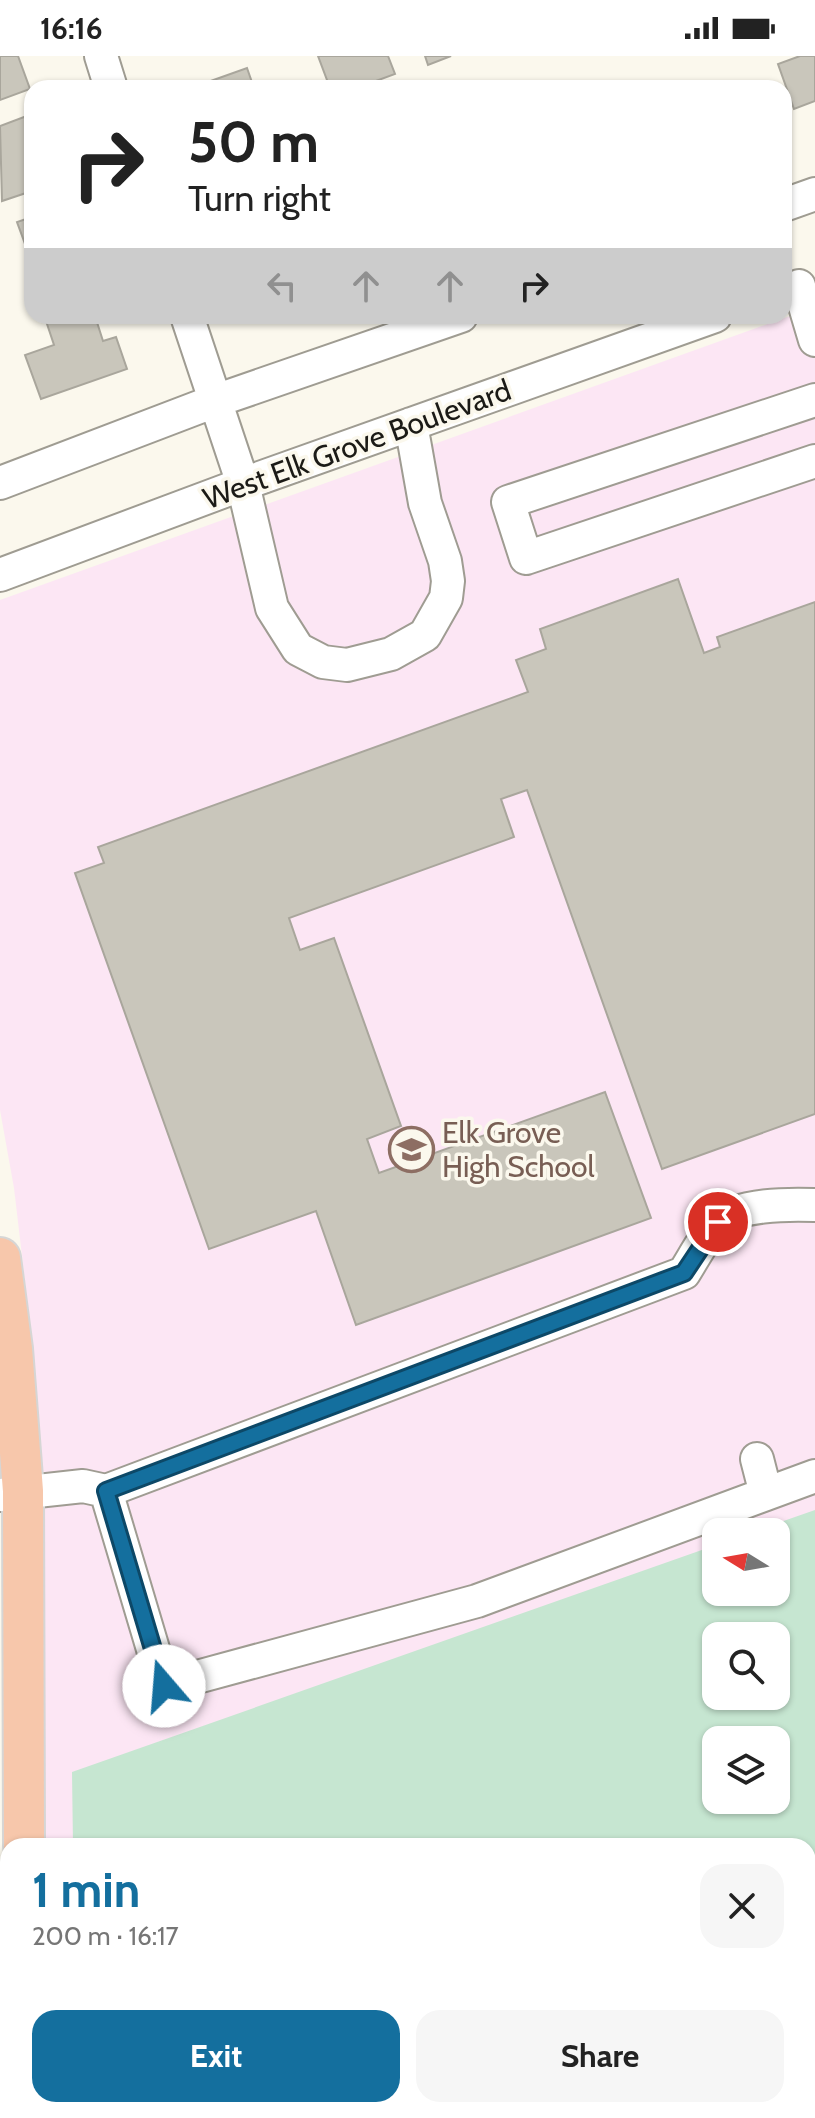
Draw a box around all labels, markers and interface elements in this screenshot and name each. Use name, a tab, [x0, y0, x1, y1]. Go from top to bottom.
text: 16:16	[40, 10, 103, 47]
text: 50 m	[188, 108, 319, 176]
icon: right	[56, 112, 160, 216]
text: Turn right	[188, 176, 331, 220]
icon: left	[260, 264, 304, 308]
icon: ahead	[344, 264, 388, 308]
icon: ahead	[428, 264, 472, 308]
icon: right	[512, 264, 556, 308]
street label: West Elk Grove Boulevard	[198, 371, 516, 517]
place label: Elk Grove High School	[442, 1114, 595, 1185]
school or university icon: Elk Grove High School	[387, 1125, 435, 1173]
pin	[684, 1188, 752, 1256]
icon: arrive	[696, 1200, 740, 1244]
north arrow	[702, 1518, 790, 1606]
map controls	[702, 1518, 790, 1814]
button: search	[702, 1622, 790, 1710]
position arrow	[122, 1644, 206, 1728]
button: layers	[702, 1726, 790, 1814]
text: 1 min	[32, 1861, 140, 1919]
button: close	[700, 1864, 784, 1948]
text: 200 m · 16:17	[32, 1920, 179, 1952]
button: Exit	[32, 2010, 400, 2102]
button: Share	[416, 2010, 784, 2102]

